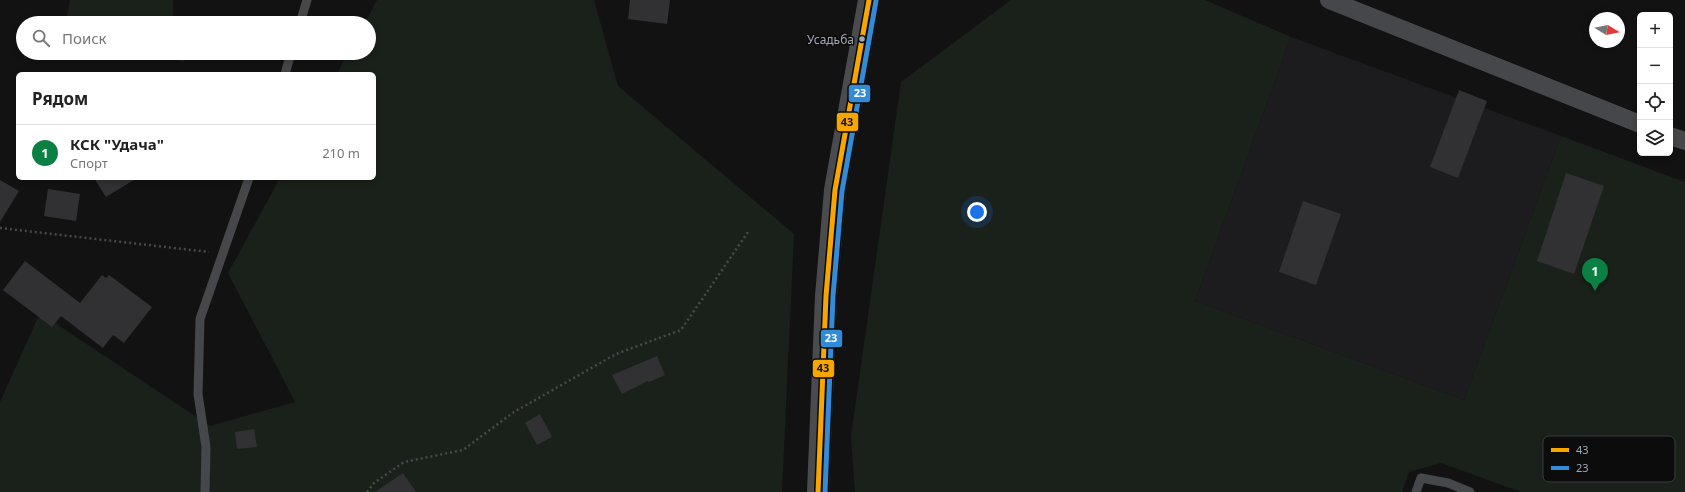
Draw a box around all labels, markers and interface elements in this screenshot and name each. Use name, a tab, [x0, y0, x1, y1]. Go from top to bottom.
north arrow	[1589, 12, 1625, 48]
map controls	[1637, 12, 1673, 156]
button: +	[1637, 12, 1673, 48]
search box	[16, 16, 376, 60]
icon: search	[30, 27, 52, 49]
text: Поиск	[62, 28, 107, 48]
place label: Усадьба	[807, 31, 854, 48]
marker: Усадьба	[857, 34, 867, 44]
button: −	[1637, 48, 1673, 84]
line badge: 23	[848, 84, 871, 103]
button: locate	[1637, 84, 1673, 120]
text: 23	[854, 85, 866, 100]
text: Рядом	[32, 87, 88, 110]
line badge: 43	[836, 112, 859, 132]
text: 43	[841, 114, 853, 129]
button: layers	[1637, 120, 1673, 156]
text: КСК "Удача"	[70, 134, 164, 154]
text: 1	[41, 144, 49, 162]
text: 210 m	[322, 144, 360, 162]
text: Спорт	[70, 154, 108, 172]
your location	[967, 202, 987, 222]
pin: 1	[1582, 258, 1608, 291]
line badge: 23	[820, 329, 843, 348]
text: 23	[825, 330, 837, 345]
line badge: 43	[812, 359, 835, 378]
text: 43	[817, 360, 829, 375]
legend	[1543, 436, 1675, 482]
text: 43	[1576, 442, 1589, 457]
text: 23	[1576, 460, 1589, 475]

